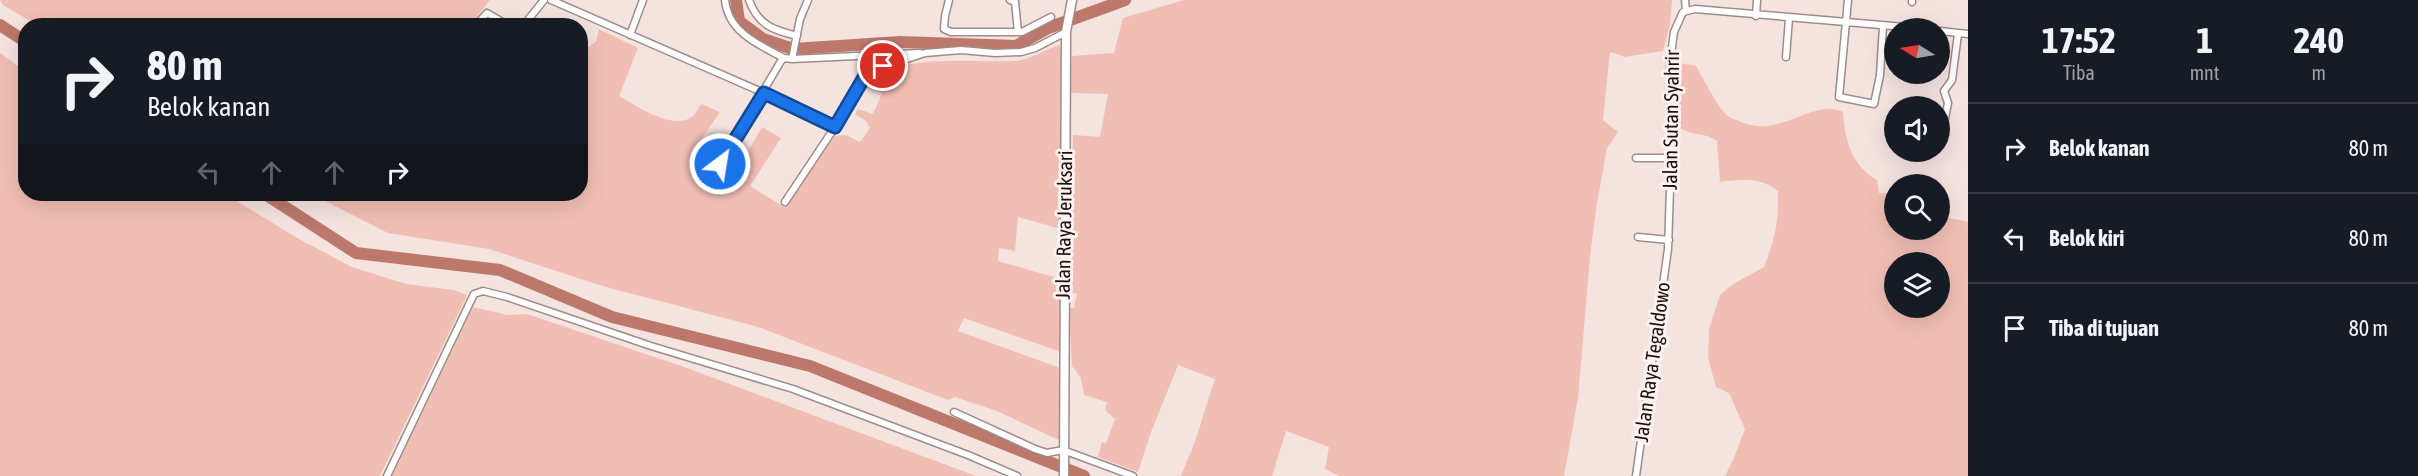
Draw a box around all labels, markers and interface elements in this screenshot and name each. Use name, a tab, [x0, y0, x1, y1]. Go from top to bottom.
north arrow	[1884, 18, 1950, 84]
map controls	[1884, 18, 1950, 318]
text: 17:52	[2042, 19, 2116, 61]
text: 1	[2196, 19, 2213, 61]
text: 240	[2293, 19, 2344, 61]
pin	[857, 40, 908, 91]
text: 80 m	[147, 41, 222, 89]
icon: right	[48, 42, 126, 120]
icon: arrive	[866, 49, 899, 82]
street label: Jalan Sutan Syahrir	[1658, 49, 1683, 190]
text: Tiba	[2063, 61, 2095, 84]
text: mnt	[2190, 61, 2220, 84]
text: m	[2312, 61, 2326, 84]
text: Belok kanan	[147, 91, 270, 122]
button: sound	[1884, 96, 1950, 162]
position arrow	[688, 132, 752, 196]
icon: right	[1998, 132, 2031, 165]
text: Belok kanan	[2049, 135, 2150, 161]
text: 80 m	[2348, 135, 2388, 161]
street label: Jalan Raya Jeruksari	[1051, 150, 1076, 300]
icon: left	[192, 156, 225, 189]
icon: ahead	[255, 156, 288, 189]
icon: ahead	[318, 156, 351, 189]
icon: right	[381, 156, 414, 189]
button: search	[1884, 174, 1950, 240]
icon: left	[1998, 222, 2031, 255]
text: Belok kiri	[2049, 225, 2124, 251]
text: 80 m	[2348, 225, 2388, 251]
button: layers	[1884, 252, 1950, 318]
street label: Jalan Raya Tegaldowo	[1629, 281, 1674, 443]
icon: arrive	[1998, 312, 2031, 345]
text: Tiba di tujuan	[2049, 315, 2159, 341]
text: 80 m	[2348, 315, 2388, 341]

